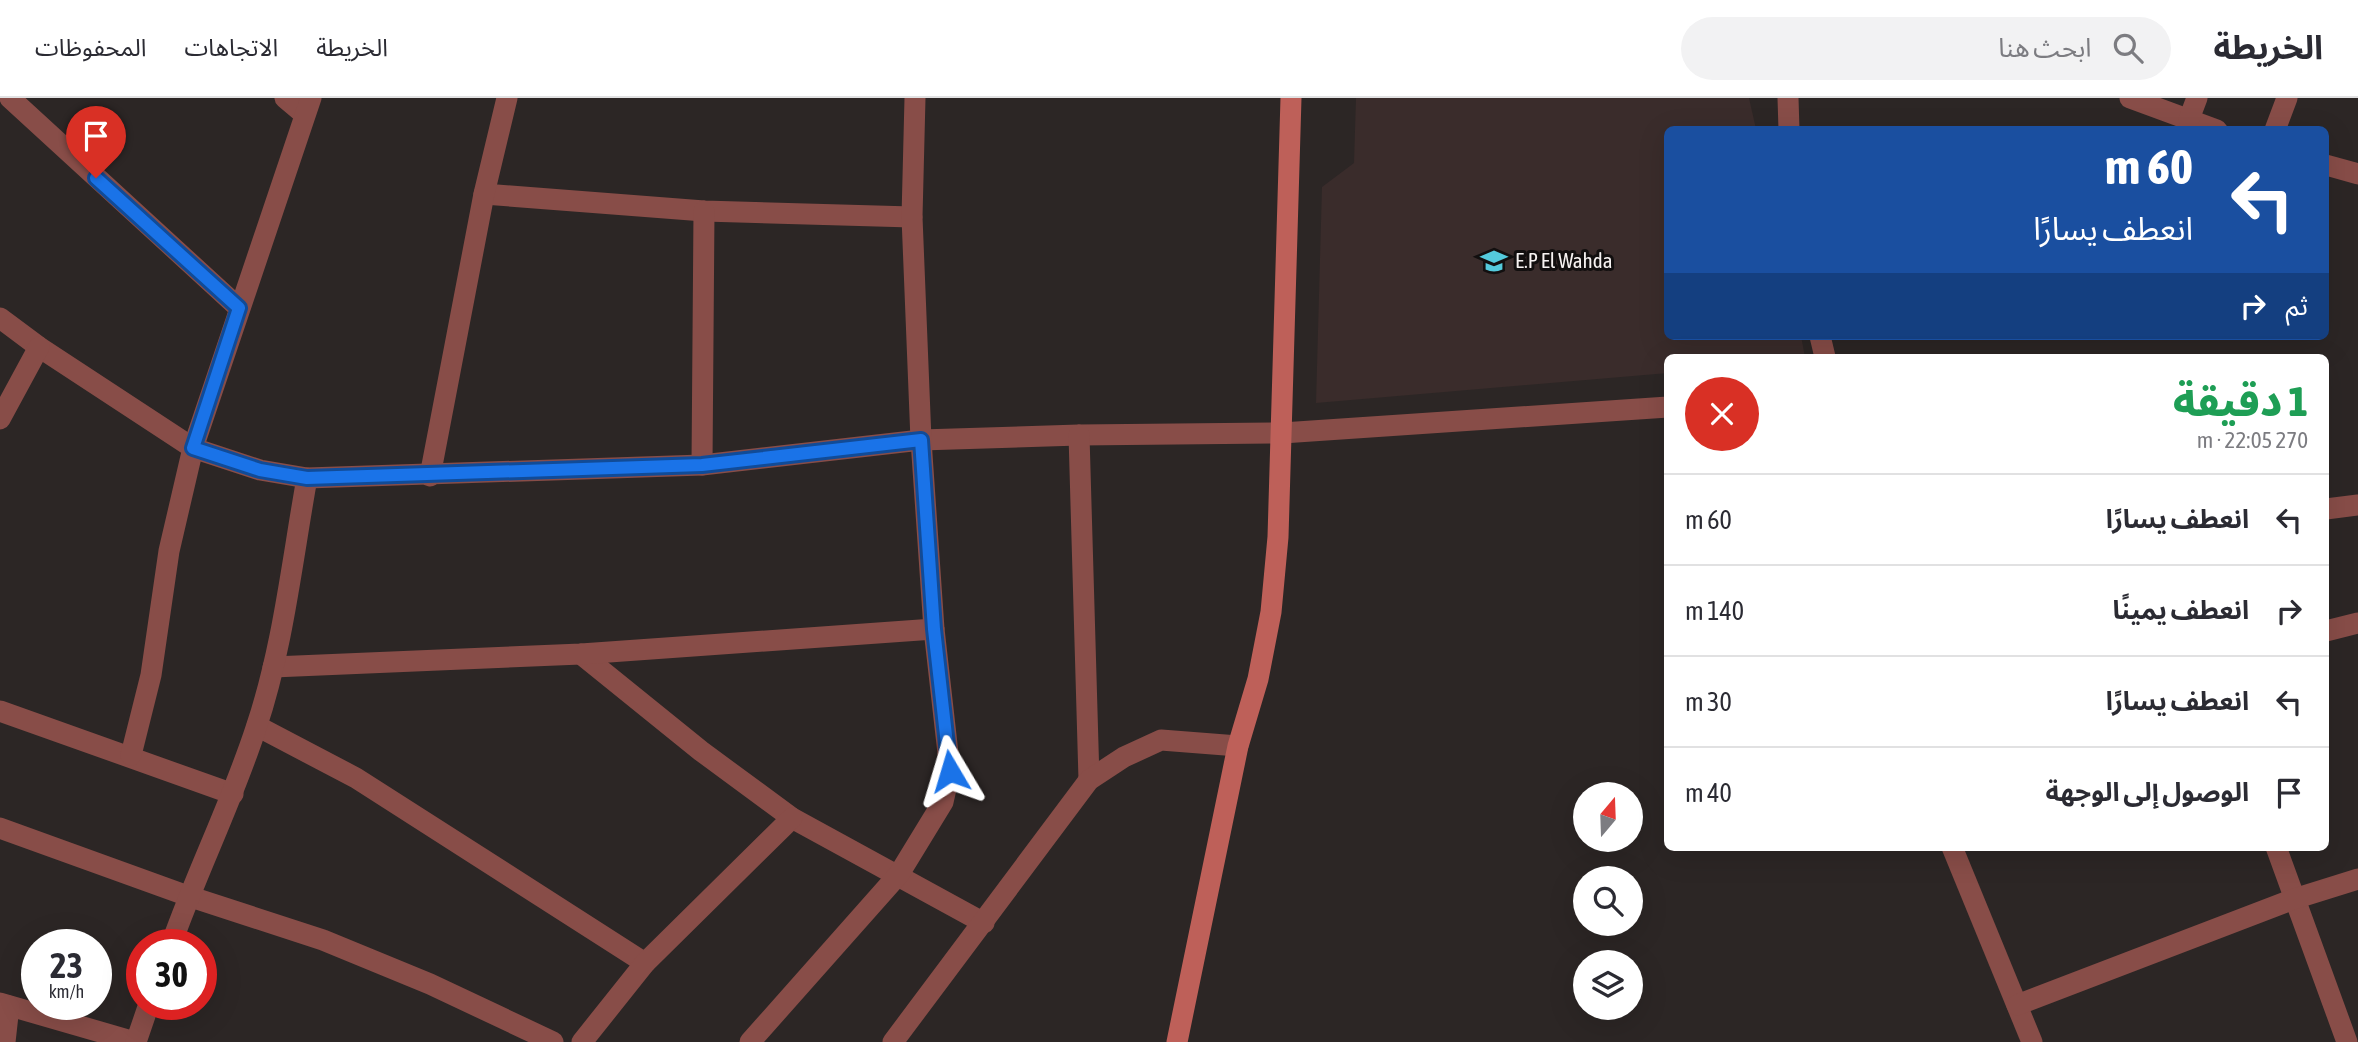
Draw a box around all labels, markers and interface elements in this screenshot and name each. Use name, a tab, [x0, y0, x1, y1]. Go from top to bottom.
search box	[1681, 17, 2171, 80]
text: الخريطة	[2213, 28, 2323, 66]
icon: search	[2109, 29, 2147, 67]
text: ابحث هنا	[1998, 33, 2091, 63]
text: المحفوظات	[35, 34, 146, 61]
text: الاتجاهات	[184, 34, 278, 61]
text: الخريطة	[316, 34, 388, 61]
pin	[66, 106, 126, 178]
icon: arrive	[77, 117, 115, 155]
text: 60 m	[2105, 138, 2193, 194]
icon: left	[2217, 154, 2308, 245]
text: انعطف يسارًا	[2033, 210, 2193, 247]
school or university icon: E.P El Wahda	[1479, 246, 1509, 276]
place label: E.P El Wahda	[1515, 248, 1613, 272]
icon: right	[2234, 287, 2272, 325]
text: ثم	[2286, 291, 2308, 321]
button: close	[1685, 377, 1759, 451]
text: 1 دقيقة	[2173, 377, 2308, 425]
text: 270 m · 22:05	[2197, 427, 2308, 453]
icon: left	[2270, 501, 2308, 539]
text: انعطف يسارًا	[2106, 504, 2249, 534]
text: 60 m	[1685, 505, 1732, 535]
icon: right	[2270, 592, 2308, 630]
text: انعطف يمينًا	[2112, 595, 2249, 625]
text: 140 m	[1685, 596, 1744, 626]
icon: left	[2270, 683, 2308, 721]
text: انعطف يسارًا	[2106, 686, 2249, 716]
text: 30 m	[1685, 687, 1732, 717]
position arrow	[913, 734, 987, 808]
icon: arrive	[2270, 774, 2308, 812]
text: الوصول إلى الوجهة	[2046, 777, 2249, 807]
text: 40 m	[1685, 778, 1732, 808]
north arrow	[1573, 782, 1643, 852]
map controls	[1573, 782, 1643, 1020]
button: search	[1573, 866, 1643, 936]
speed limit sign: 30	[126, 929, 217, 1020]
text: 23	[50, 945, 83, 985]
button: layers	[1573, 950, 1643, 1020]
text: km/h	[49, 981, 84, 1002]

